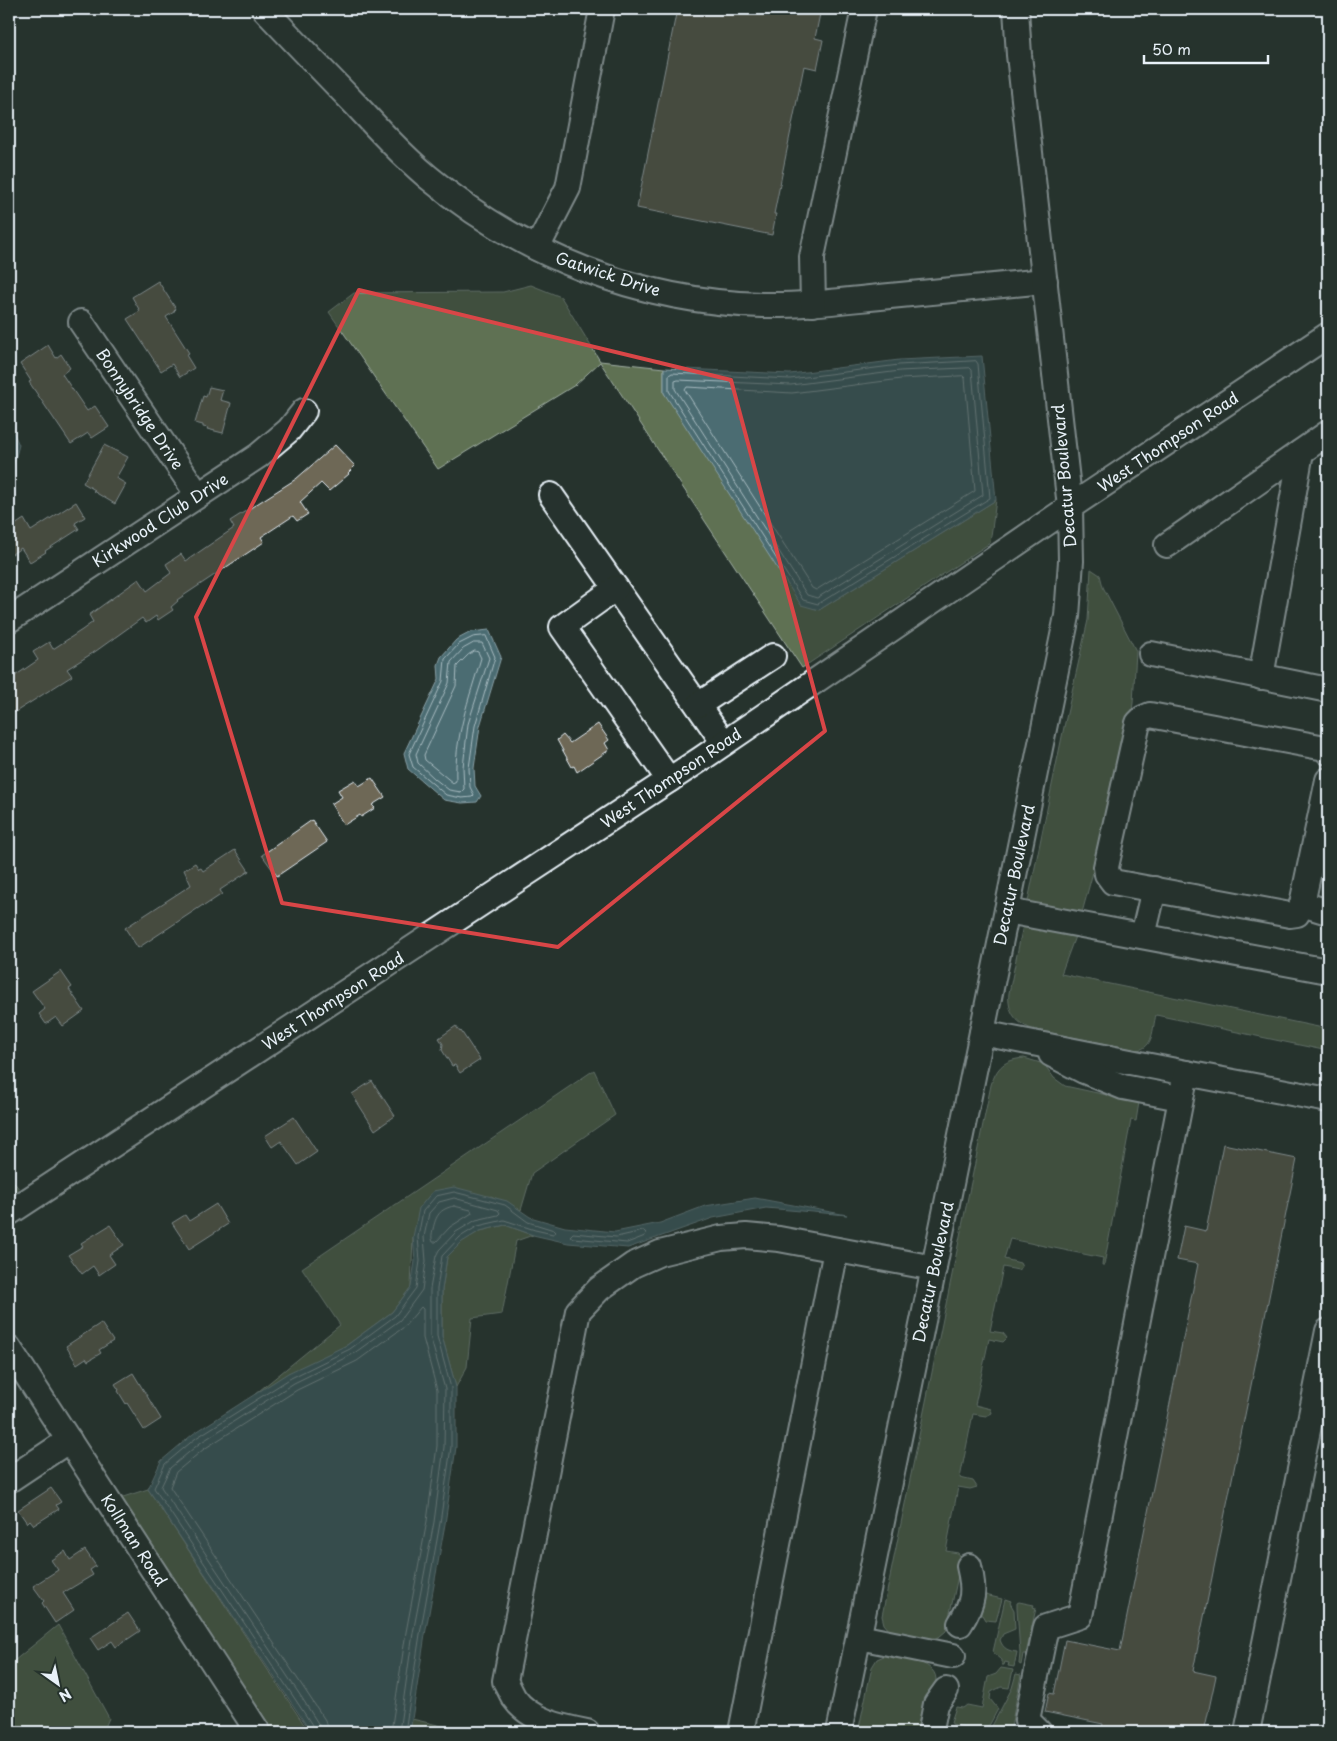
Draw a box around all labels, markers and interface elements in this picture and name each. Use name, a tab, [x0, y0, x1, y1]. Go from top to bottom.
scale bar	[1144, 32, 1268, 64]
text: 50 m	[1152, 37, 1191, 60]
street label: Gatwick Drive	[553, 245, 664, 301]
street label: Bonnybridge Drive	[91, 343, 190, 474]
street label: West Thompson Road	[1092, 385, 1243, 497]
street label: Decatur Boulevard	[1045, 403, 1081, 549]
street label: Kirkwood Club Drive	[87, 466, 232, 572]
street label: West Thompson Road	[595, 721, 746, 833]
street label: Decatur Boulevard	[986, 802, 1040, 948]
street label: West Thompson Road	[257, 945, 408, 1055]
street label: Decatur Boulevard	[905, 1199, 959, 1345]
street label: Kollman Road	[96, 1489, 174, 1590]
north arrow	[32, 1658, 82, 1708]
text: N	[55, 1683, 76, 1707]

